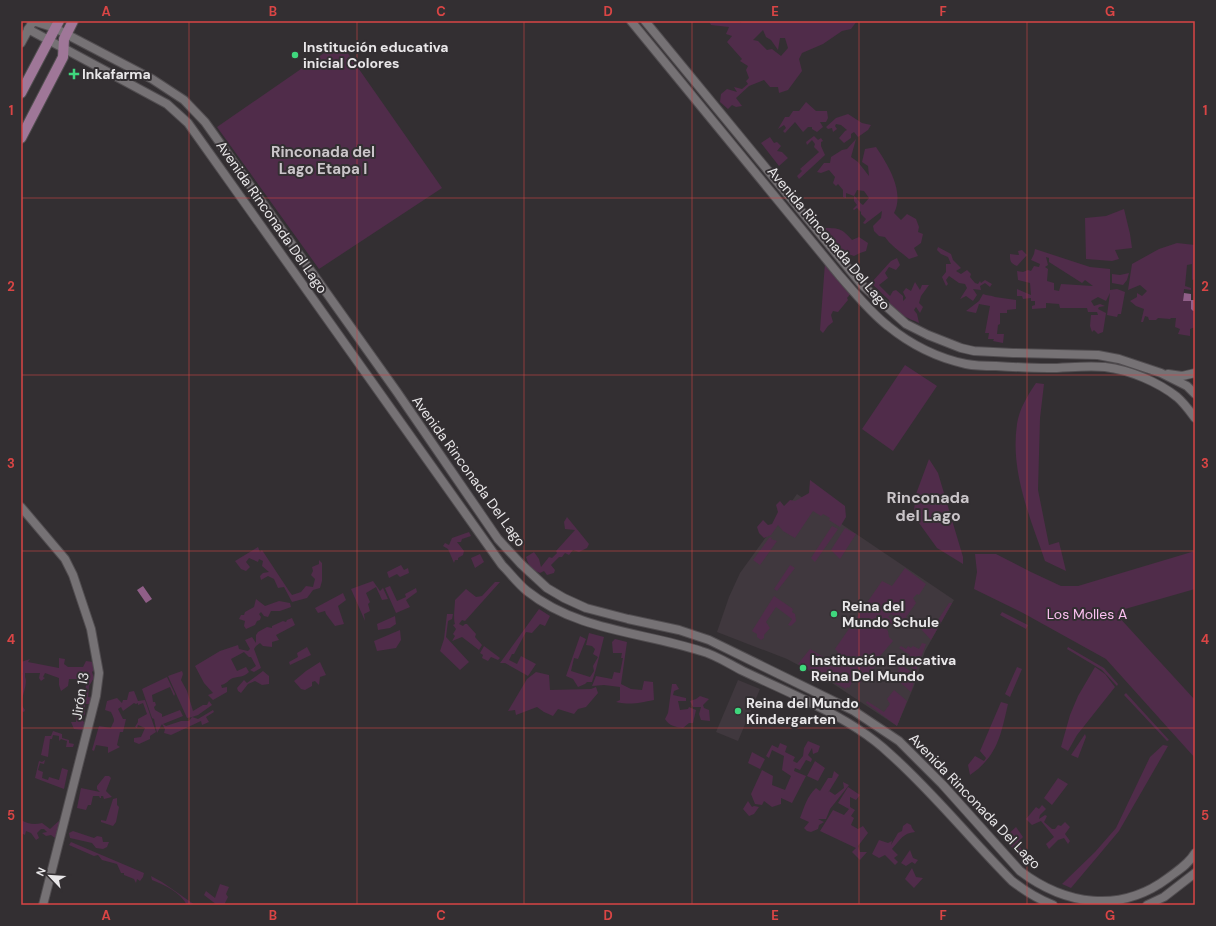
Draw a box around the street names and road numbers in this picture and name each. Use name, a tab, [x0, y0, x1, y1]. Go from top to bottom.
street label: Avenida Rinconada Del Lago	[212, 137, 332, 297]
street label: Avenida Rinconada Del Lago	[764, 162, 894, 314]
street label: Avenida Rinconada Del Lago	[408, 392, 530, 550]
street label: Jirón 13	[67, 671, 93, 721]
street label: Avenida Rinconada Del Lago	[905, 729, 1045, 873]

